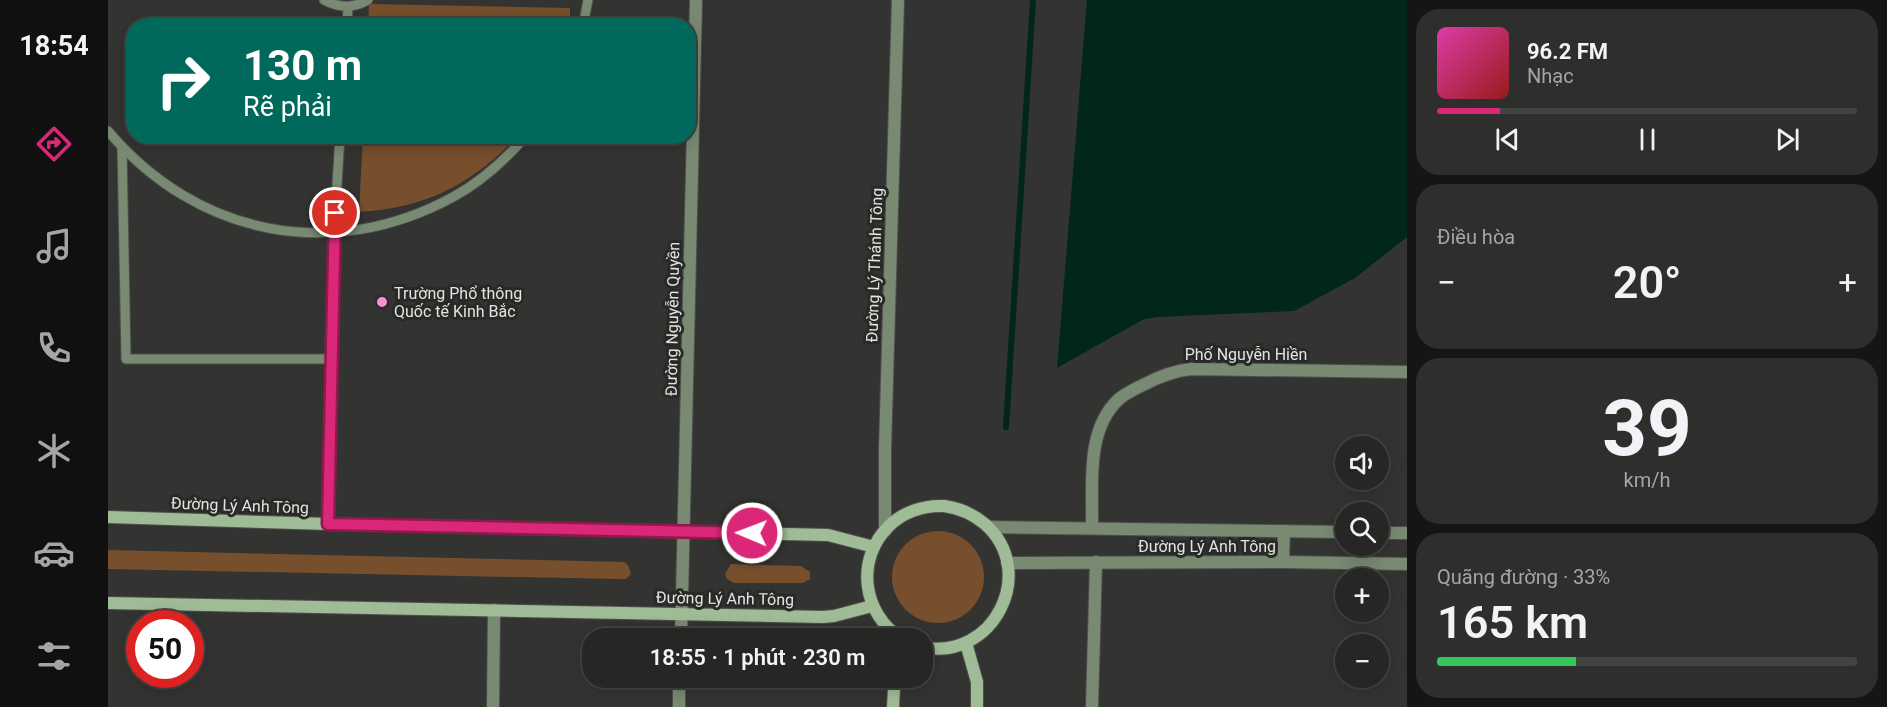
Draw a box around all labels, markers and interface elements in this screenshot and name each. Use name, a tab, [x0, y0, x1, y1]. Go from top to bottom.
text: 18:54	[19, 30, 89, 62]
text: 96.2 FM	[1527, 39, 1608, 64]
text: 130 m	[243, 41, 362, 90]
icon: right	[144, 42, 222, 120]
text: Nhạc	[1527, 64, 1574, 88]
text: Rẽ phải	[243, 91, 332, 123]
icon: directions	[33, 123, 75, 165]
icon: previous	[1491, 123, 1524, 156]
icon: pause	[1631, 123, 1664, 156]
icon: next	[1771, 123, 1804, 156]
pin	[309, 187, 360, 238]
street label: Đường Lý Thánh Tông	[862, 187, 887, 343]
icon: arrive	[318, 196, 351, 229]
icon: music	[33, 225, 75, 267]
text: Điều hòa	[1437, 225, 1515, 249]
street label: Đường Nguyễn Quyền	[662, 242, 683, 396]
text: 20°	[1613, 256, 1681, 309]
text: −	[1437, 263, 1456, 302]
text: +	[1838, 263, 1857, 302]
place label: Trường Phổ thông Quốc tế Kinh Bắc	[394, 284, 522, 321]
marker: Trường Phổ thông Quốc tế Kinh Bắc	[375, 295, 389, 309]
icon: phone	[33, 327, 75, 369]
street label: Phố Nguyễn Hiền	[1185, 345, 1307, 364]
text: 39	[1602, 383, 1692, 474]
icon: climate	[33, 430, 75, 472]
map controls	[1335, 436, 1389, 688]
button: sound	[1335, 436, 1389, 490]
text: km/h	[1624, 468, 1670, 492]
street label: Đường Lý Anh Tông	[171, 494, 309, 517]
position arrow	[720, 501, 784, 565]
button: search	[1335, 502, 1389, 556]
icon: car	[33, 532, 75, 574]
street label: Đường Lý Anh Tông	[1138, 537, 1276, 556]
text: Quãng đường · 33%	[1437, 565, 1610, 589]
button: +	[1335, 568, 1389, 622]
street label: Đường Lý Anh Tông	[656, 588, 794, 609]
text: 165 km	[1437, 596, 1588, 649]
speed limit sign: 50	[126, 610, 204, 688]
button: −	[1335, 634, 1389, 688]
icon: filters	[33, 635, 75, 677]
text: 18:55 · 1 phút · 230 m	[650, 645, 865, 670]

